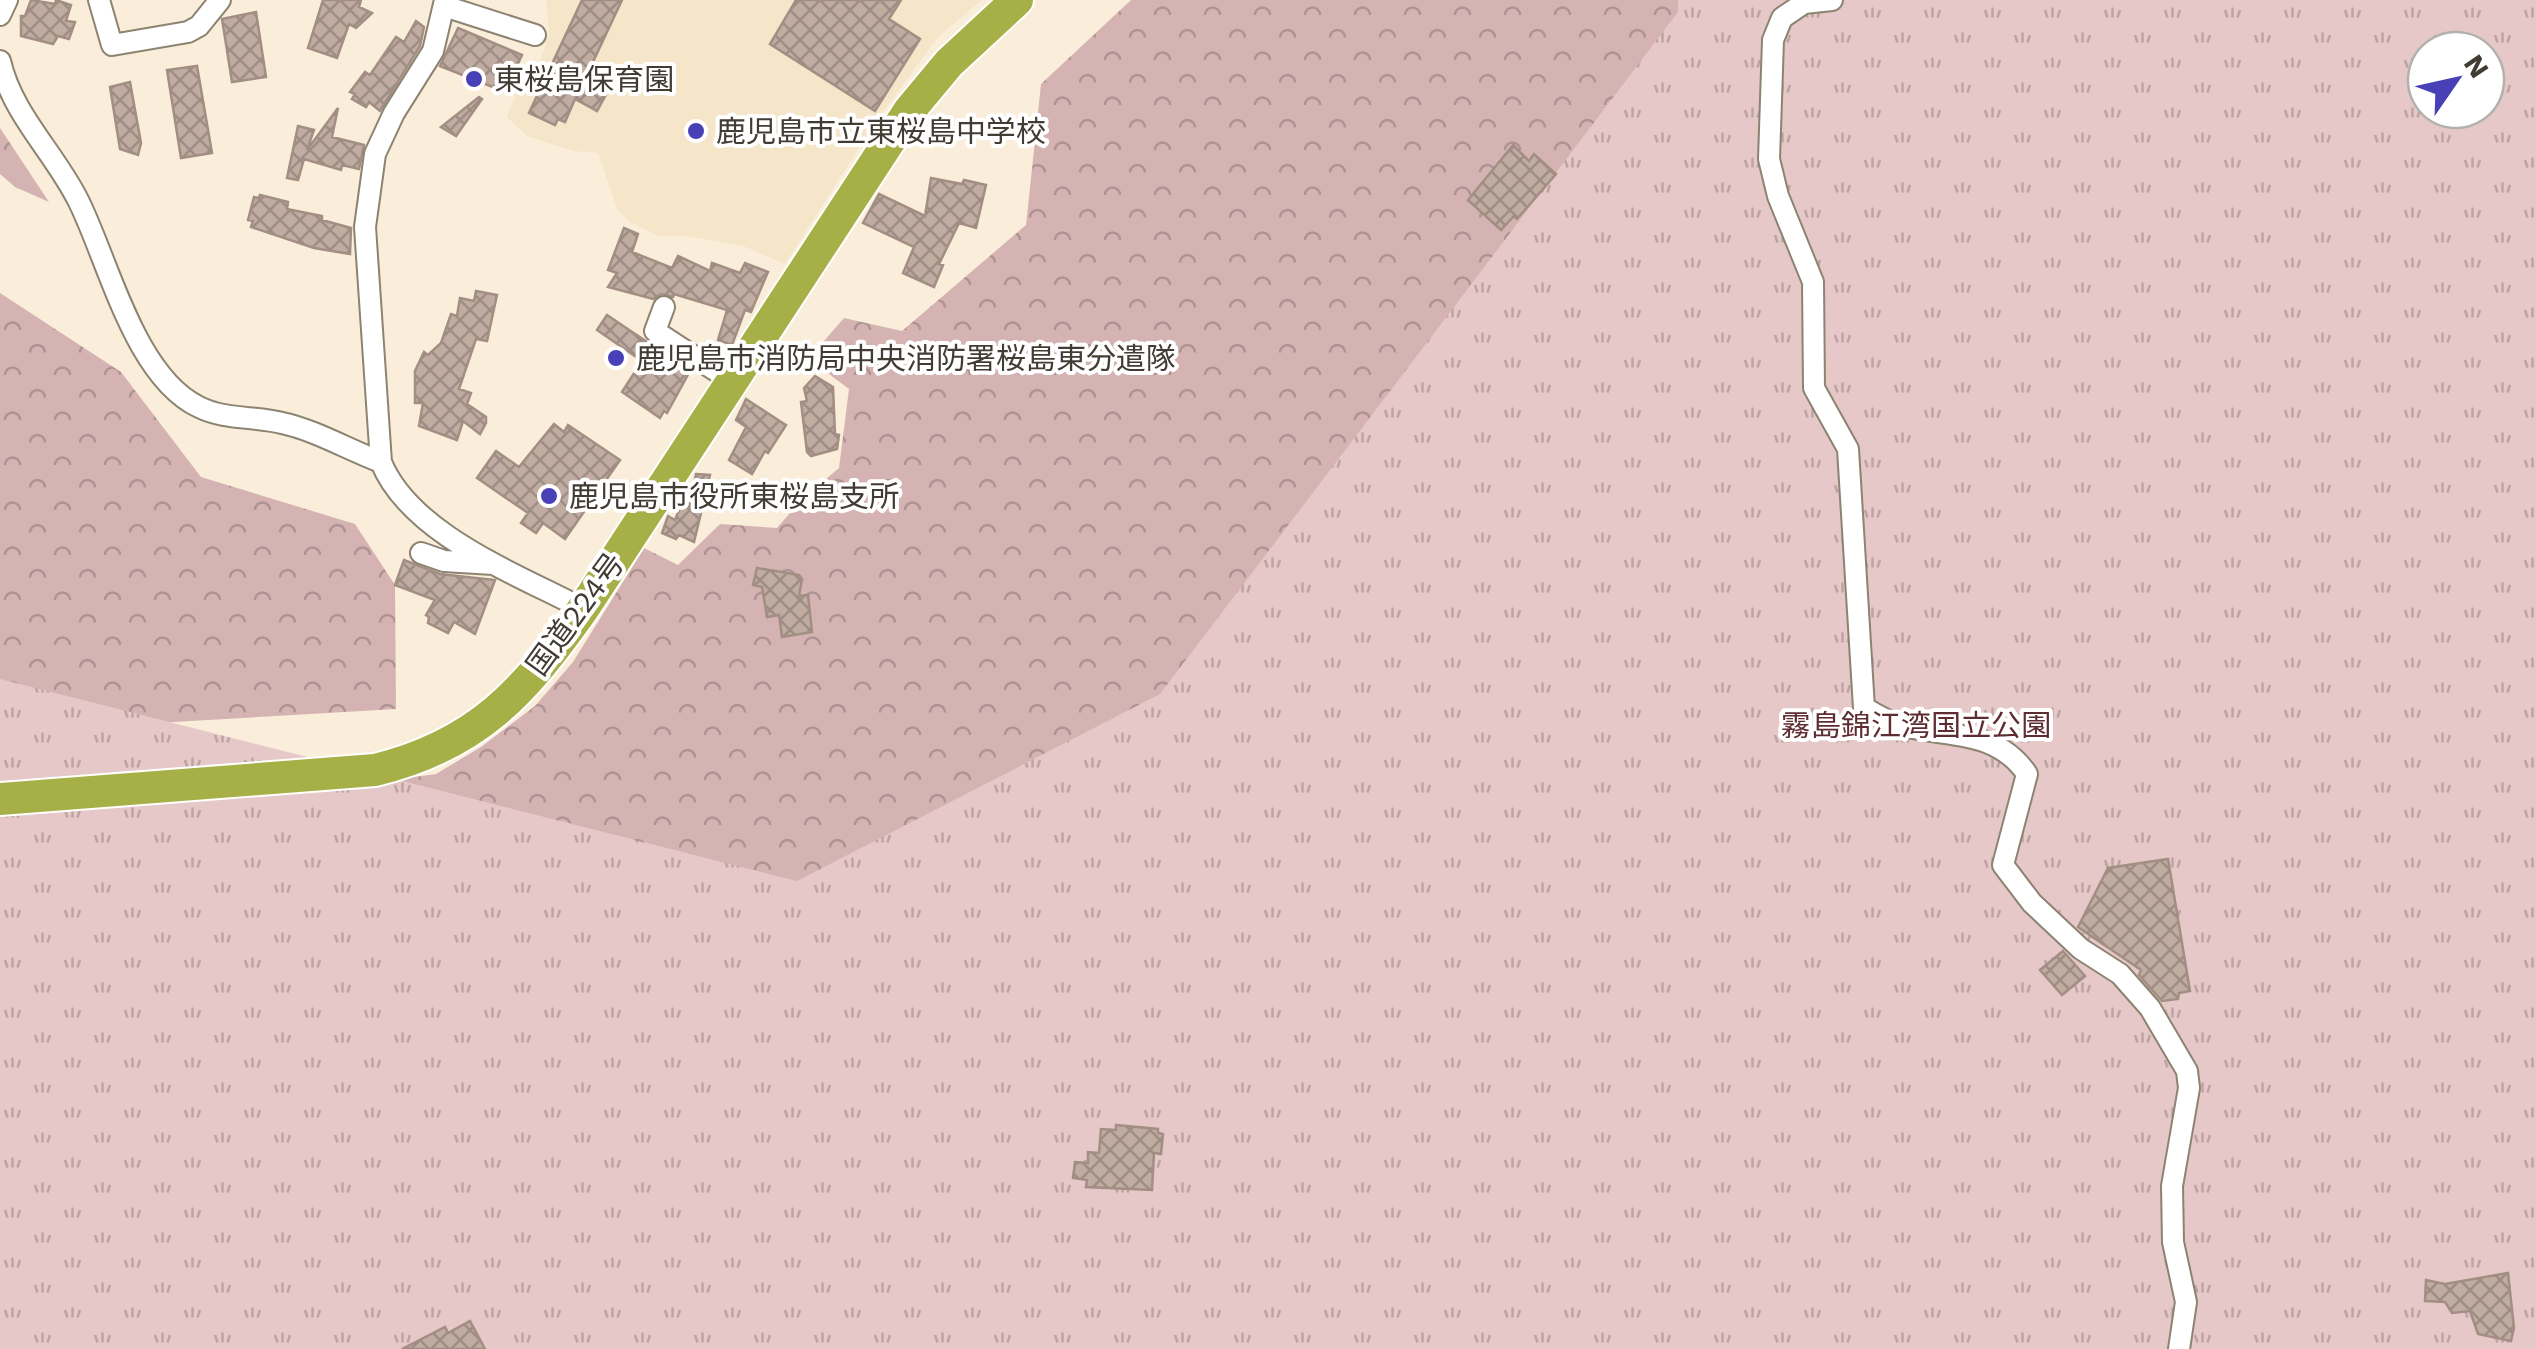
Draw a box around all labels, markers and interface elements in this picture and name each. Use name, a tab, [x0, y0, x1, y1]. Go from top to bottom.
north arrow	[2406, 30, 2506, 130]
text: N	[2457, 48, 2496, 84]
place label: 東桜島保育園	[494, 62, 674, 97]
marker: 東桜島保育園	[463, 68, 485, 90]
place label: 鹿児島市立東桜島中学校	[716, 114, 1046, 149]
marker: 鹿児島市立東桜島中学校	[685, 120, 707, 142]
place label: 鹿児島市消防局中央消防署桜島東分遣隊	[636, 341, 1176, 376]
marker: 鹿児島市消防局中央消防署桜島東分遣隊	[605, 347, 627, 369]
place label: 鹿児島市役所東桜島支所	[569, 479, 899, 514]
marker: 鹿児島市役所東桜島支所	[538, 485, 560, 507]
street label: 国道224号	[519, 546, 631, 682]
park label: 霧島錦江湾国立公園	[1781, 708, 2051, 743]

